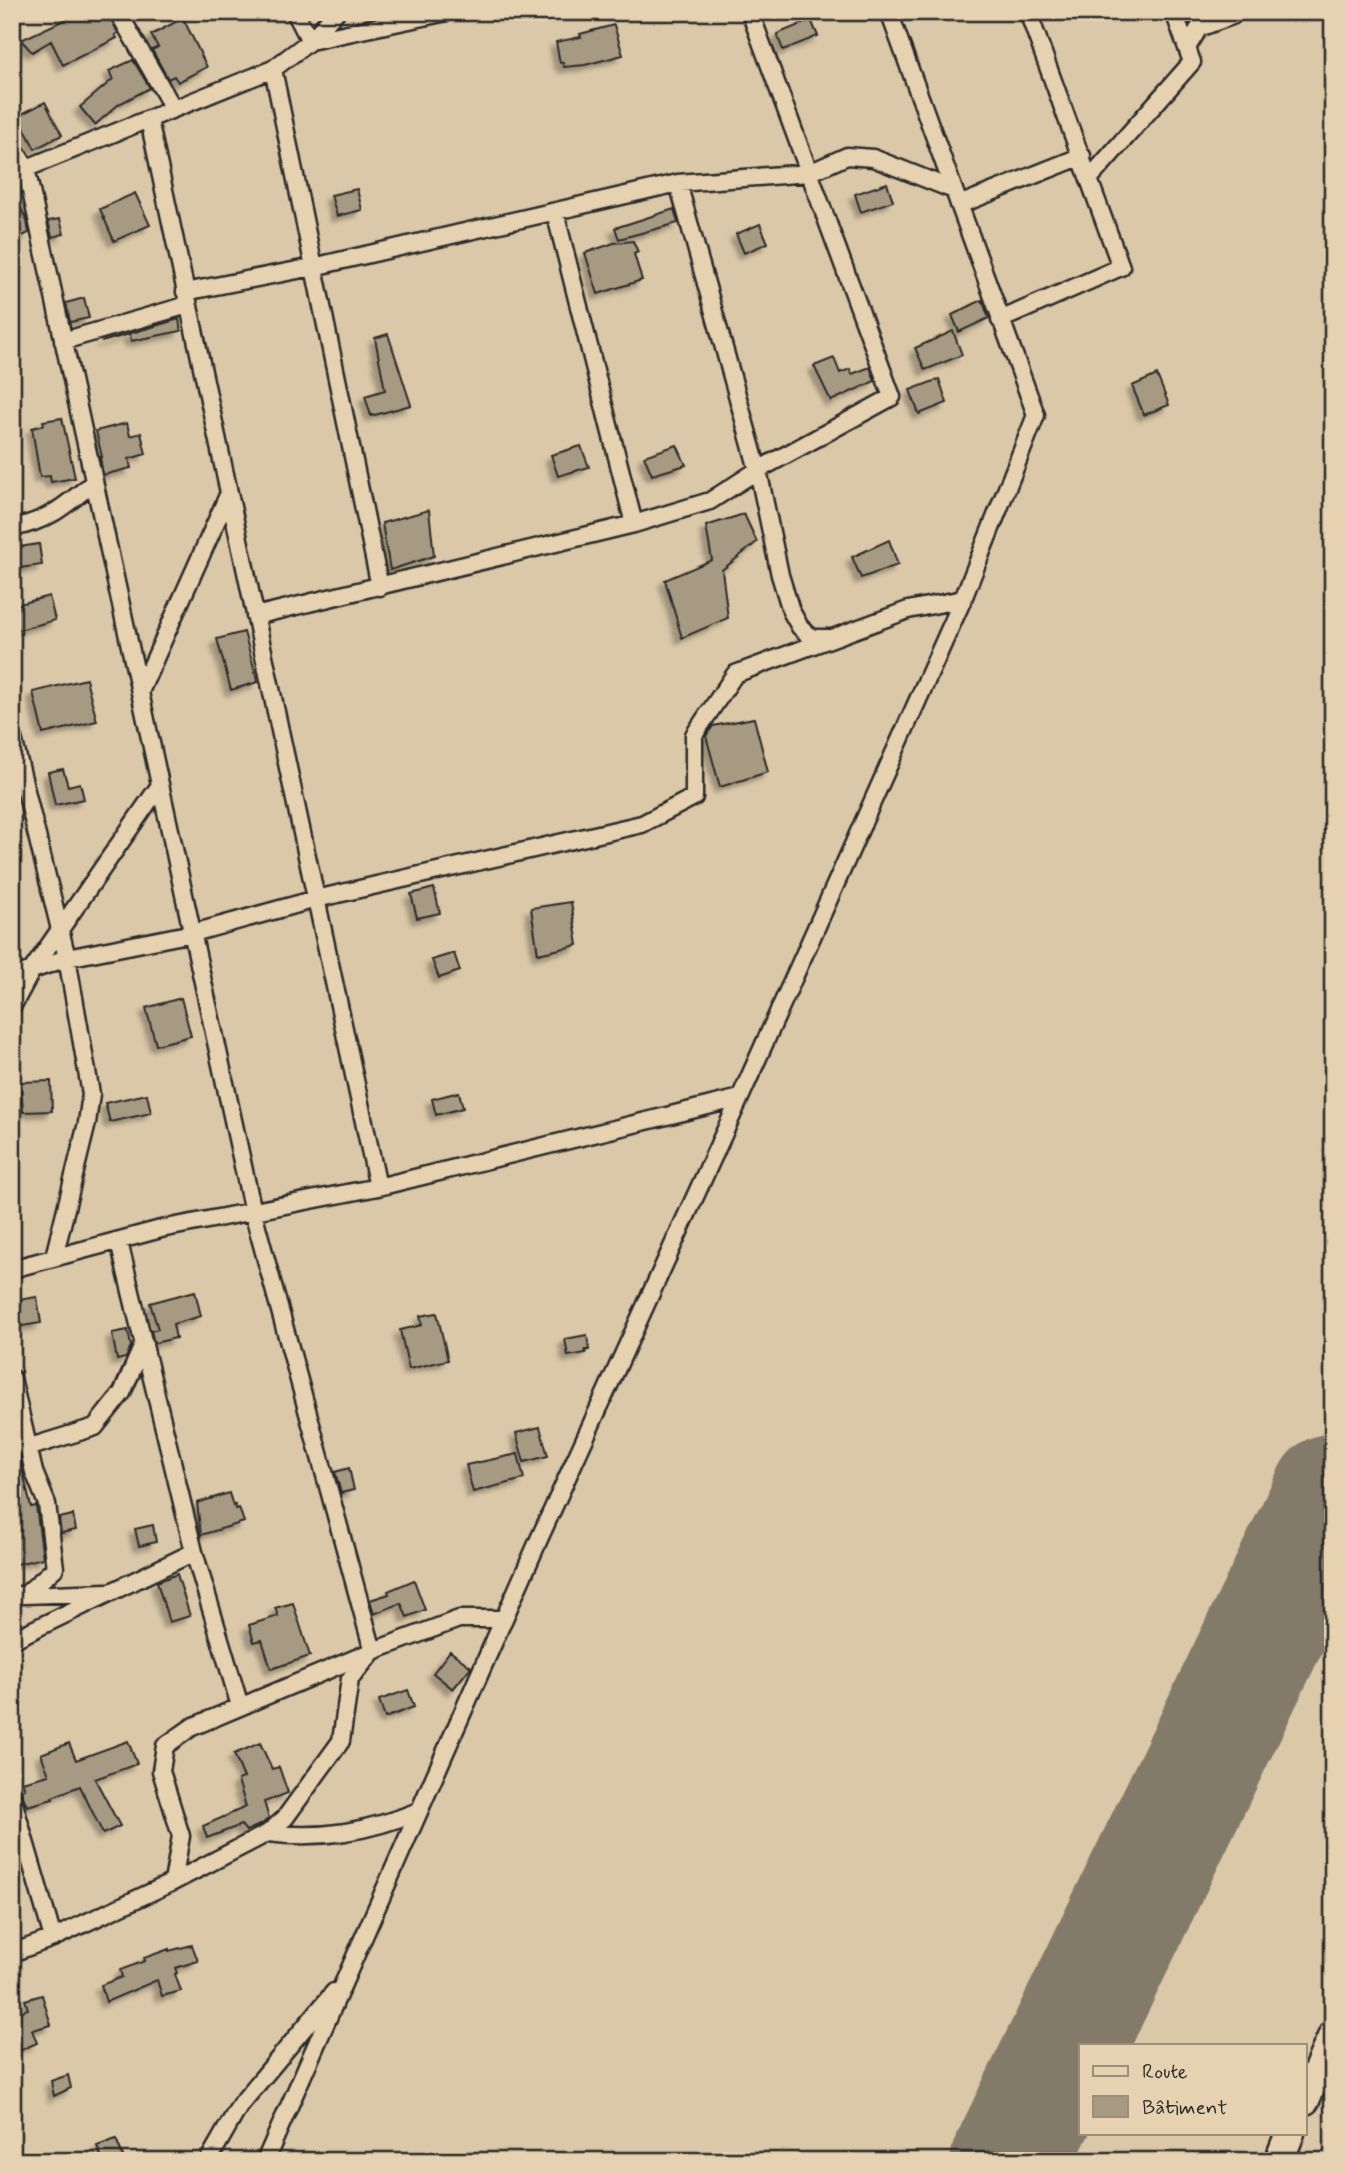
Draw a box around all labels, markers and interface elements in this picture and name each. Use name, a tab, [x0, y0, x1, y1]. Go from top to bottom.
legend	[1079, 2044, 1306, 2134]
text: Route	[1142, 2058, 1188, 2086]
text: Bâtiment	[1142, 2094, 1227, 2122]

